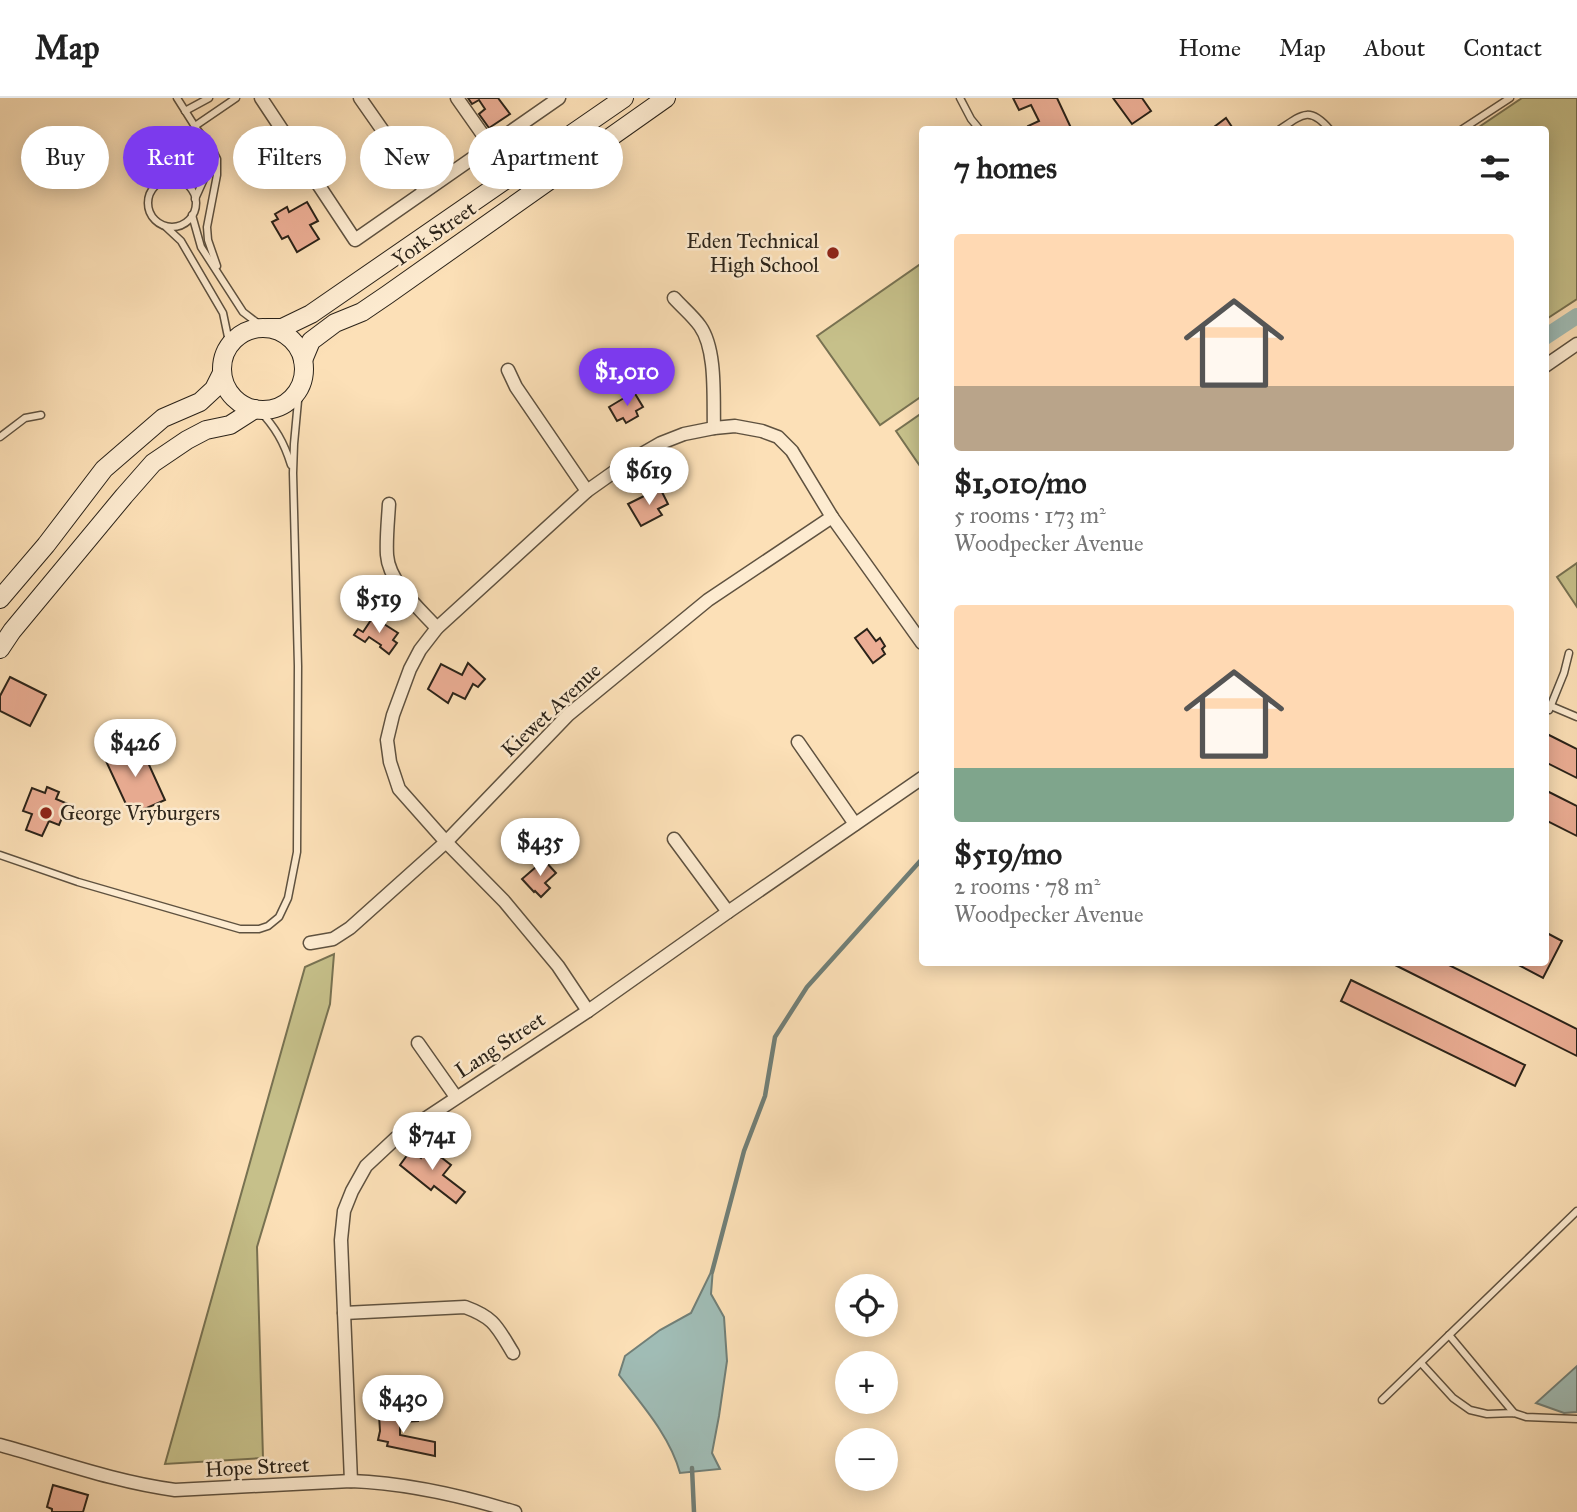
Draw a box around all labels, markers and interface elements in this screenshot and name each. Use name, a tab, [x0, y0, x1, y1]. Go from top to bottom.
text: Map	[35, 28, 99, 68]
text: Home	[1178, 33, 1241, 63]
text: Map	[1279, 33, 1326, 63]
text: About	[1364, 33, 1425, 63]
text: Contact	[1463, 33, 1542, 63]
chip: Buy	[21, 126, 109, 189]
chip: Rent	[123, 126, 219, 189]
chip: Filters	[233, 126, 346, 189]
chip: New	[360, 126, 454, 189]
chip: Apartment	[468, 126, 623, 189]
icon: filters	[1476, 149, 1514, 187]
text: 7 homes	[954, 150, 1057, 186]
street label: York Street	[387, 195, 482, 272]
place label: Eden Technical High School	[686, 228, 819, 278]
marker: Eden Technical High School	[825, 245, 841, 261]
icon: home	[1171, 280, 1297, 406]
pin: $1,010	[570, 348, 684, 408]
text: $1,010	[595, 357, 659, 385]
pin: $619	[608, 448, 690, 507]
text: $619	[626, 456, 672, 484]
text: $1,010/mo	[954, 465, 1087, 501]
text: 5 rooms · 173 m²	[954, 501, 1106, 529]
text: Woodpecker Avenue	[954, 529, 1143, 557]
pin: $519	[338, 575, 420, 635]
text: $519	[356, 584, 402, 612]
icon: home	[1171, 651, 1297, 777]
street label: Kiewet Avenue	[496, 657, 606, 763]
pin: $426	[94, 720, 176, 779]
text: $426	[110, 728, 160, 756]
place label: George Vryburgers	[60, 800, 220, 826]
marker: George Vryburgers	[38, 805, 54, 821]
pin: $435	[499, 818, 581, 878]
text: $435	[517, 827, 563, 855]
text: $519/mo	[954, 836, 1062, 872]
text: 2 rooms · 78 m²	[954, 872, 1100, 900]
text: Woodpecker Avenue	[954, 900, 1143, 928]
street label: Lang Street	[450, 1006, 550, 1084]
pin: $741	[391, 1112, 473, 1172]
text: $741	[408, 1121, 456, 1149]
map controls	[835, 1274, 898, 1491]
button: locate	[835, 1274, 898, 1337]
button: +	[835, 1351, 898, 1414]
pin: $430	[362, 1376, 444, 1435]
text: $430	[378, 1384, 428, 1412]
button: −	[835, 1428, 898, 1491]
street label: Hope Street	[204, 1451, 310, 1483]

